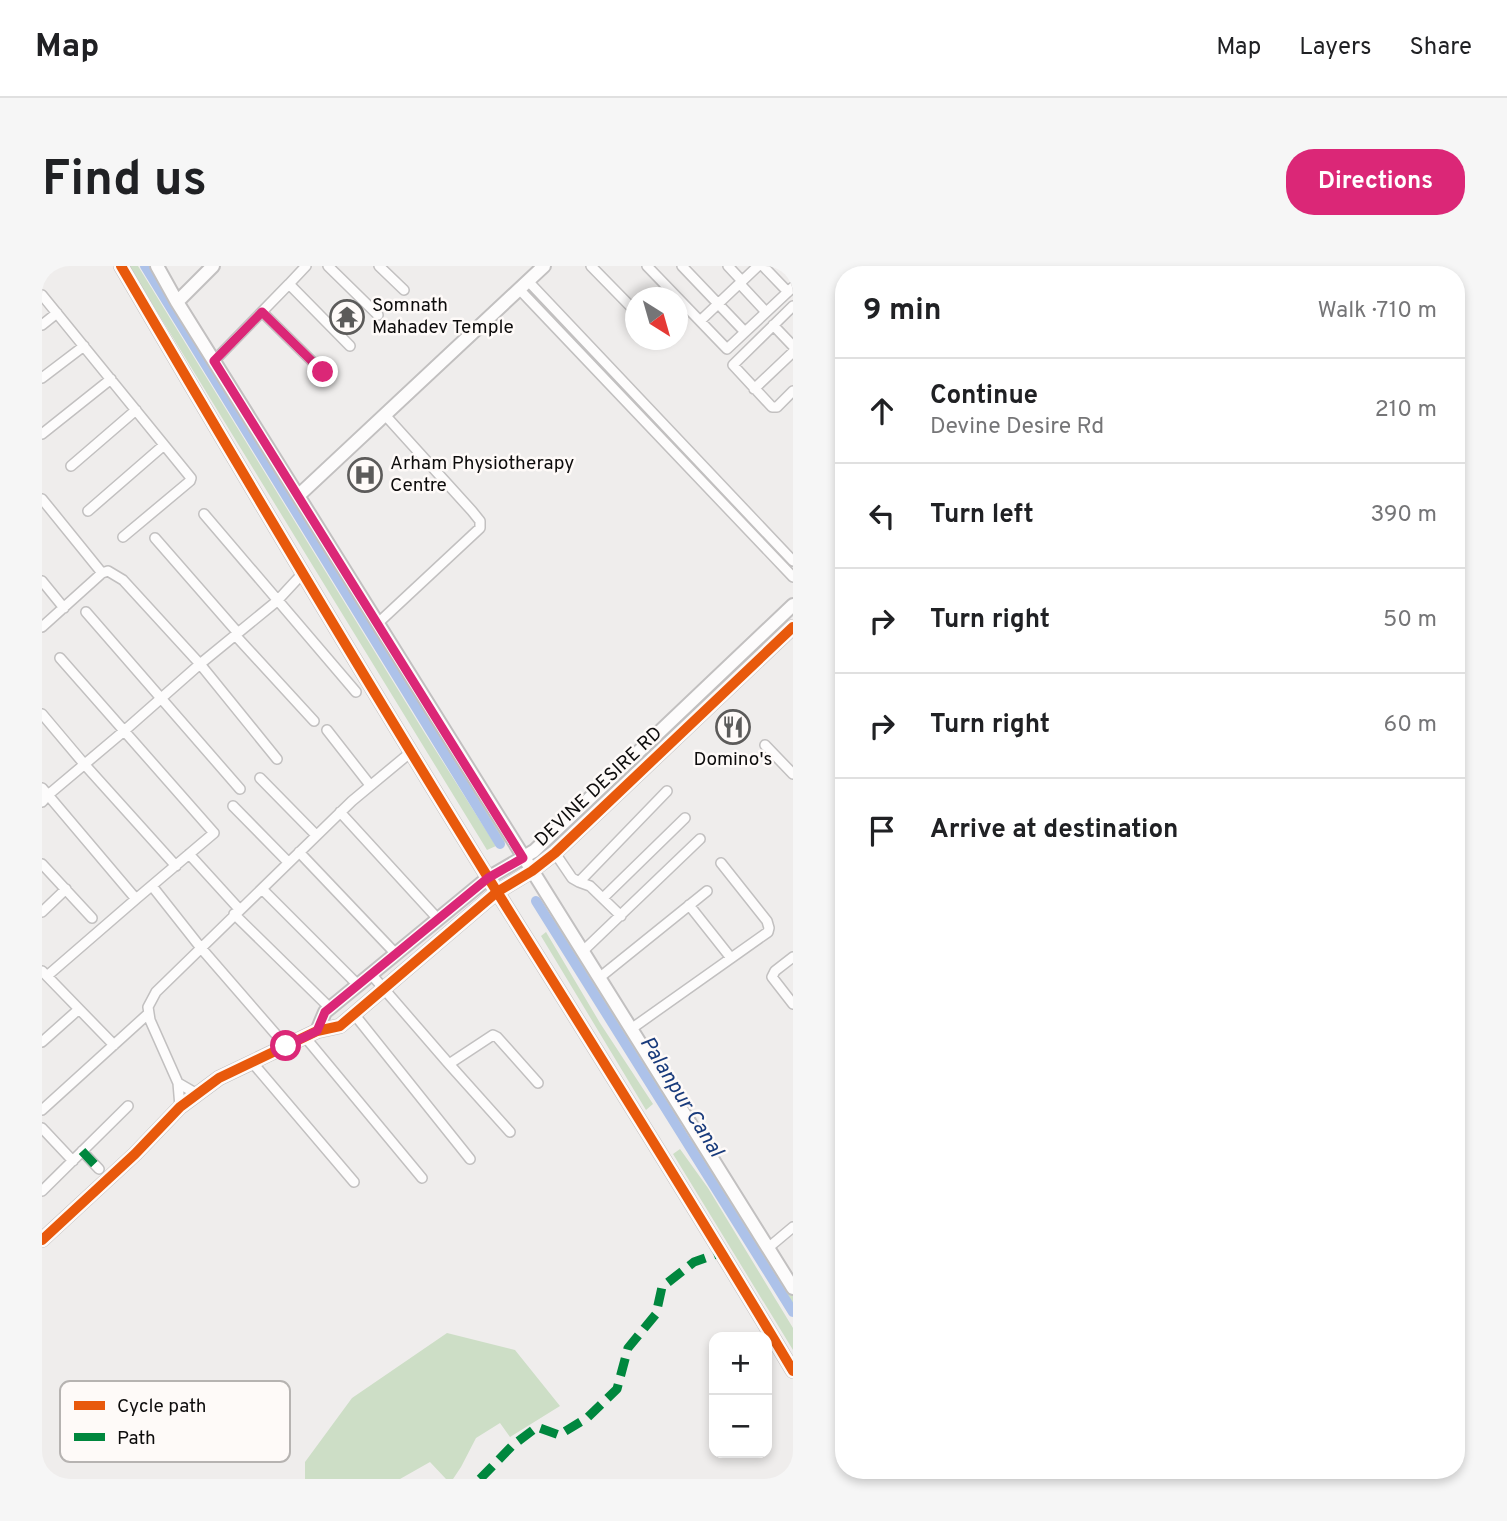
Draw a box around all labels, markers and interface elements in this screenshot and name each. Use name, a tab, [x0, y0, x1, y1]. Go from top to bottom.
text: Map	[35, 27, 99, 69]
text: Map	[1216, 33, 1261, 63]
text: Layers	[1299, 33, 1371, 63]
text: Share	[1409, 33, 1472, 63]
button: Directions	[1286, 149, 1465, 215]
text: Find us	[42, 151, 207, 213]
north arrow	[625, 287, 688, 350]
text: 9 min	[863, 293, 941, 330]
place label: Somnath Mahadev Temple	[372, 294, 514, 340]
text: Walk · 710 m	[1317, 297, 1437, 326]
temple icon: Somnath Mahadev Temple	[328, 298, 366, 336]
route end	[307, 356, 338, 387]
text: Continue	[930, 380, 1038, 413]
icon: ahead	[863, 392, 901, 430]
text: 210 m	[1375, 396, 1437, 425]
text: Devine Desire Rd	[930, 413, 1104, 442]
place label: Arham Physiotherapy Centre	[390, 452, 574, 498]
hospital icon: Arham Physiotherapy Centre	[346, 456, 384, 494]
icon: left	[863, 497, 901, 535]
text: Turn left	[930, 499, 1034, 532]
text: 390 m	[1370, 501, 1437, 530]
icon: right	[863, 602, 901, 640]
text: Turn right	[930, 604, 1050, 637]
text: 50 m	[1383, 606, 1437, 635]
icon: right	[863, 707, 901, 745]
restaurant icon: Domino's	[714, 708, 752, 746]
text: Turn right	[930, 709, 1050, 742]
text: 60 m	[1384, 711, 1437, 740]
street label: DEVINE DESIRE RD	[530, 722, 668, 852]
place label: Domino's	[694, 748, 772, 772]
icon: arrive	[863, 812, 901, 850]
text: Arrive at destination	[930, 814, 1178, 847]
route start	[270, 1030, 301, 1061]
water label: Palanpur Canal	[633, 1031, 730, 1164]
map controls	[709, 1332, 772, 1458]
button: +	[709, 1332, 772, 1395]
legend	[60, 1381, 290, 1462]
text: Cycle path	[117, 1395, 206, 1419]
button: −	[709, 1395, 772, 1458]
text: Path	[117, 1427, 156, 1451]

